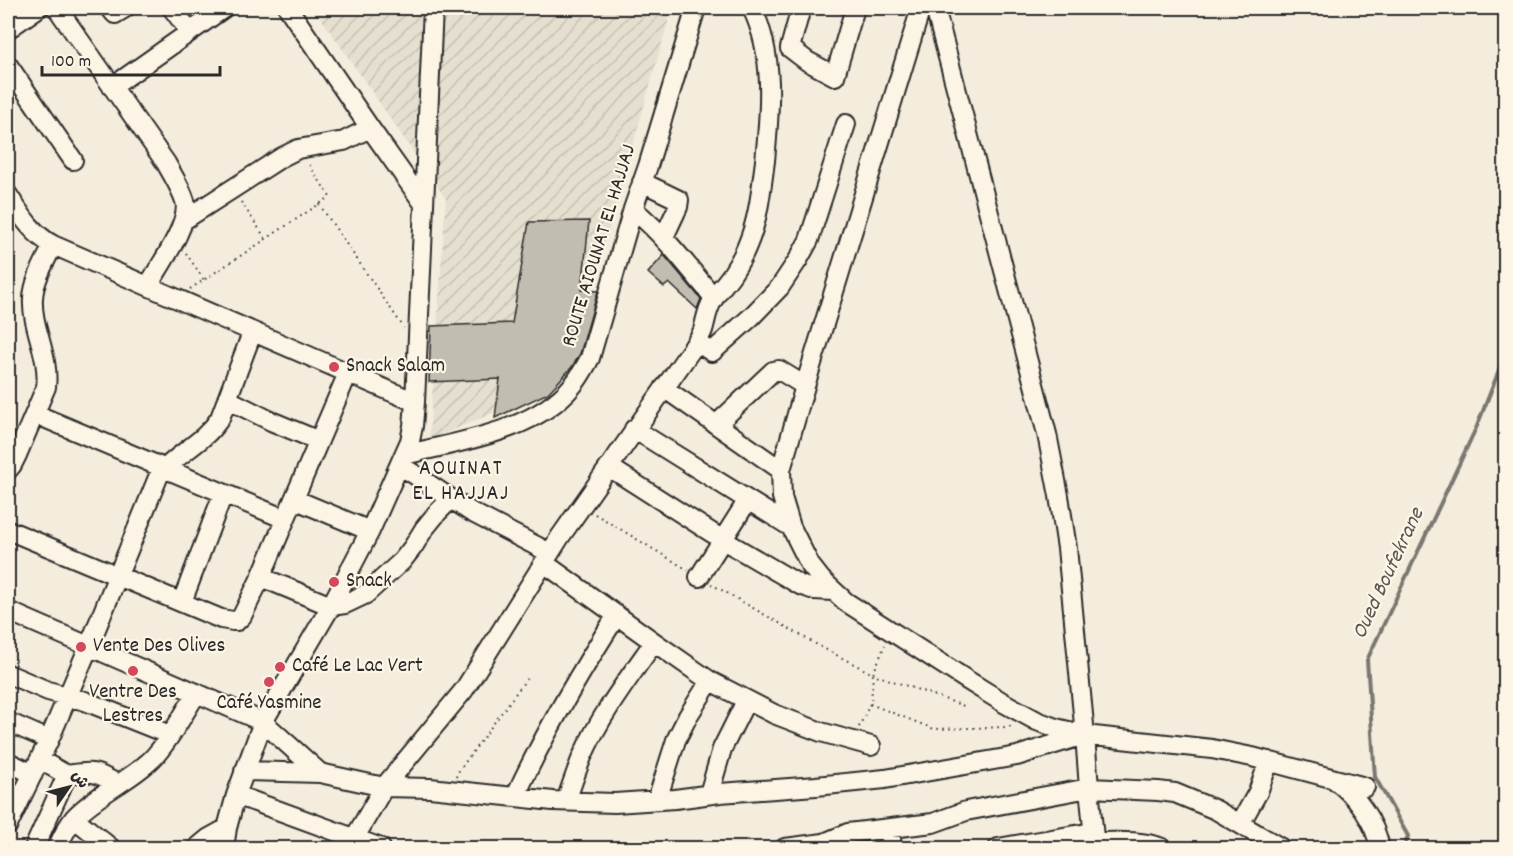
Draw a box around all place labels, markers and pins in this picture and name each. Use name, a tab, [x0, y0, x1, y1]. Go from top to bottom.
place label: Snack Salam	[346, 352, 445, 382]
marker: Snack Salam	[327, 360, 341, 374]
place label: Snack	[346, 567, 392, 597]
marker: Snack	[327, 575, 341, 589]
place label: Vente Des Olives	[93, 632, 225, 662]
marker: Vente Des Olives	[74, 640, 88, 654]
place label: Café Le Lac Vert	[292, 652, 423, 682]
marker: Café Le Lac Vert	[273, 660, 287, 674]
marker: Ventre Des Lestres	[126, 664, 140, 678]
marker: Café Yasmine	[262, 675, 276, 689]
place label: Ventre Des Lestres	[89, 678, 177, 732]
place label: Café Yasmine	[216, 689, 322, 719]

